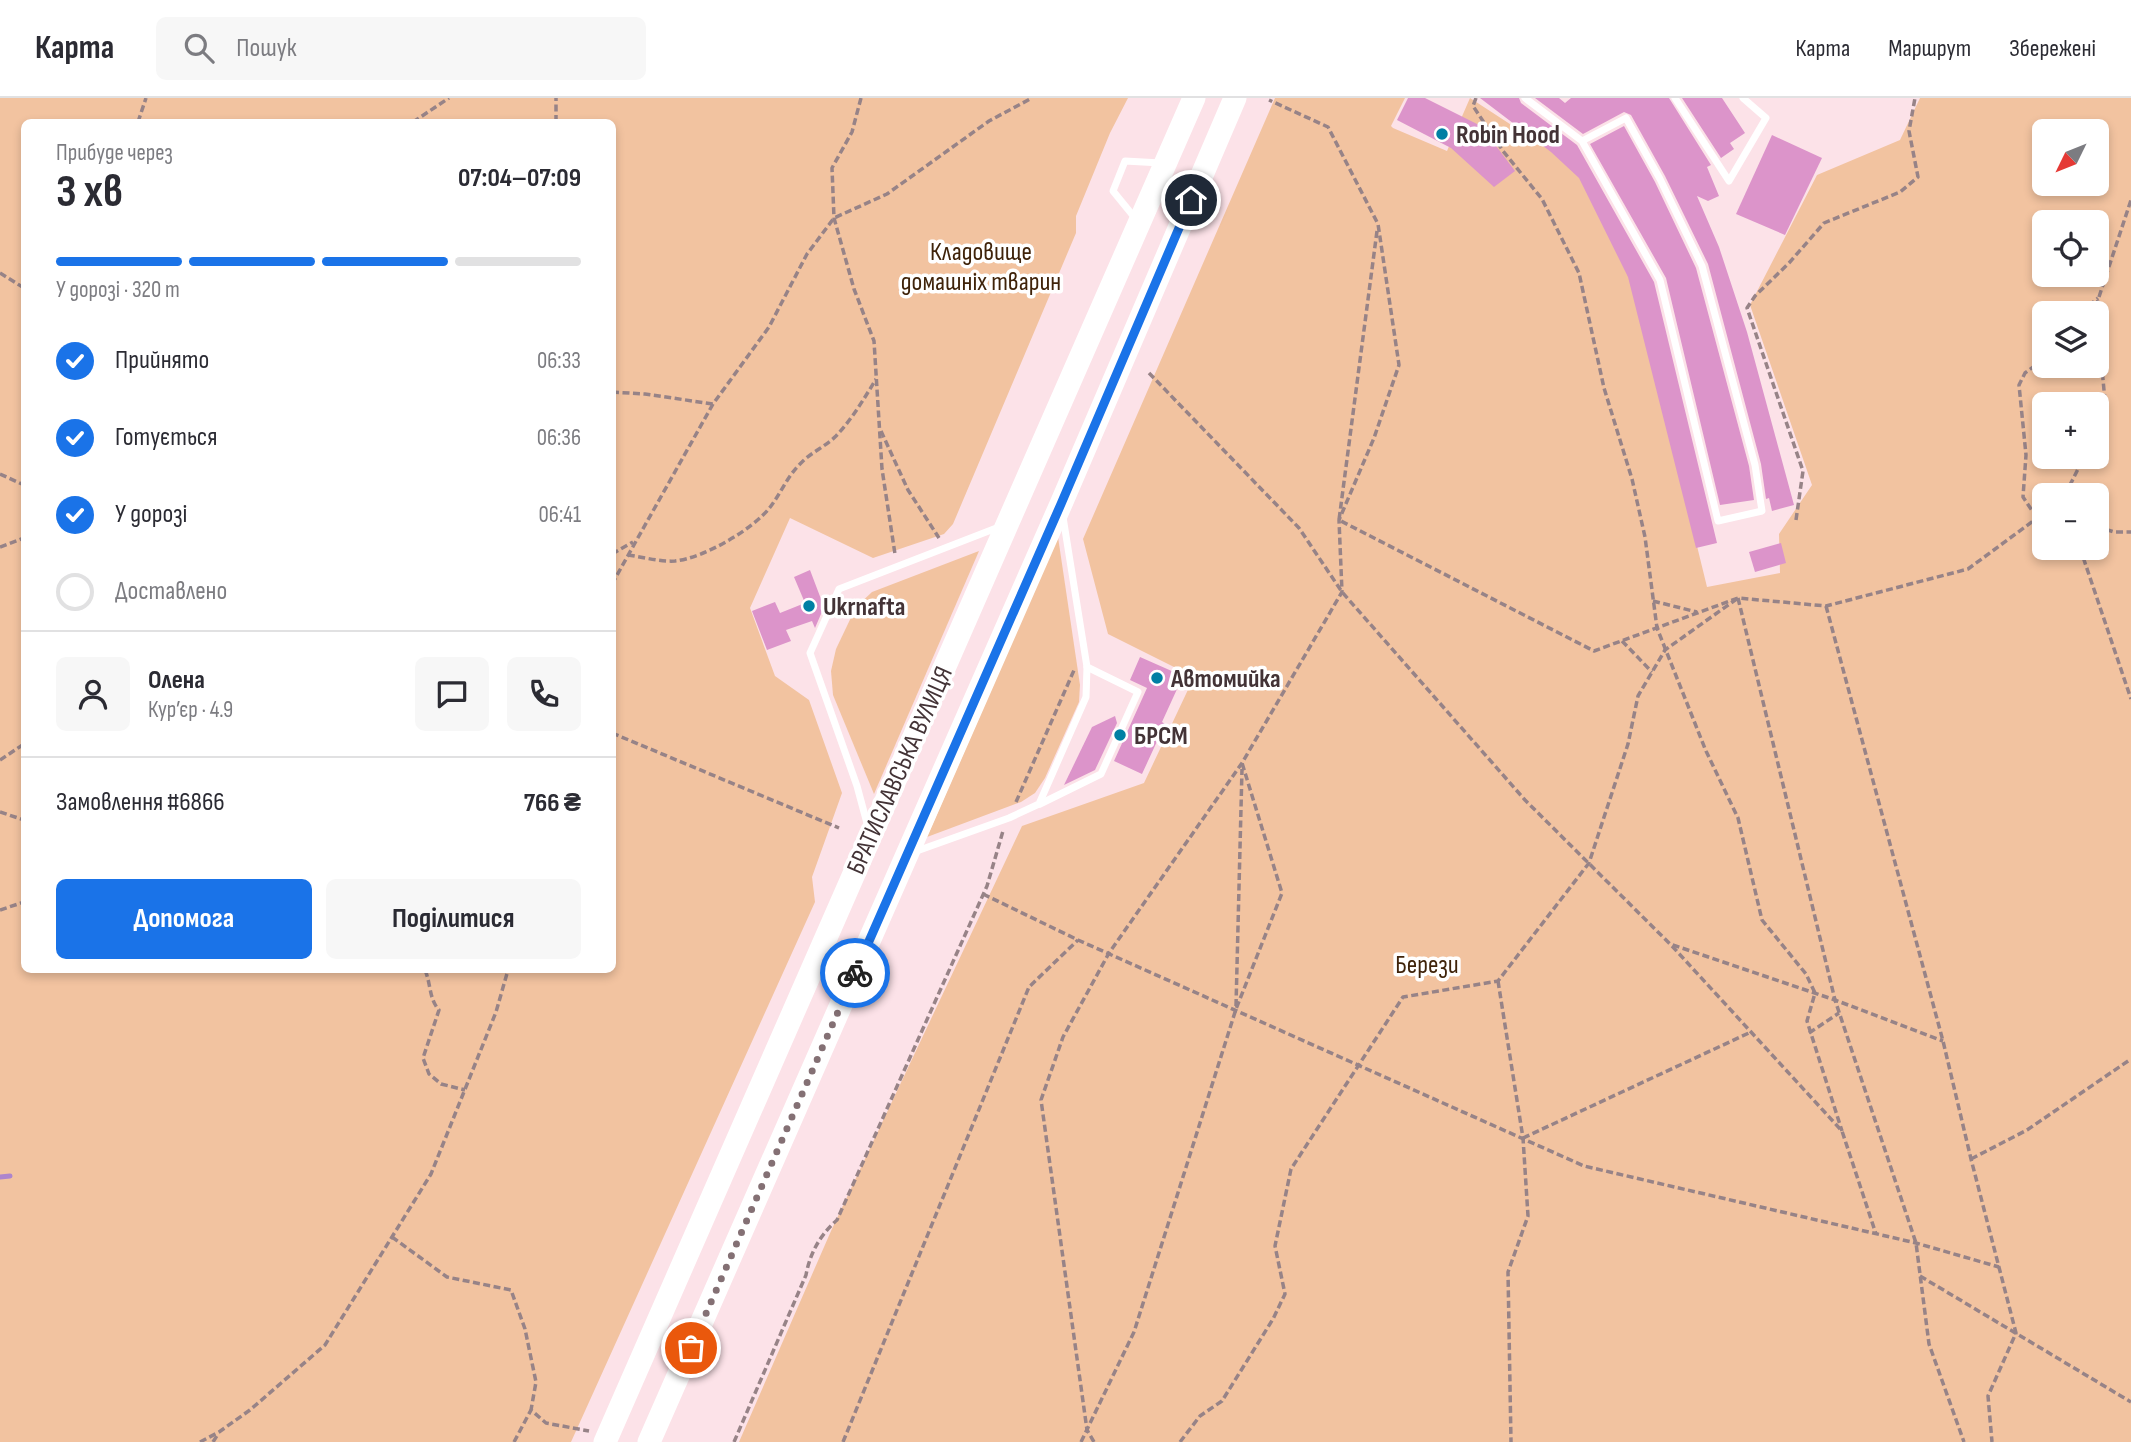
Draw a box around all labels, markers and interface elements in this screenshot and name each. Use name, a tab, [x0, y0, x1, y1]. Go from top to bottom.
search box	[156, 17, 646, 80]
text: Карта	[35, 28, 114, 68]
icon: search	[180, 29, 218, 67]
text: Пошук	[236, 33, 297, 64]
text: Карта	[1796, 34, 1850, 63]
text: Маршрут	[1888, 34, 1971, 63]
text: Збережені	[2009, 34, 2096, 63]
north arrow	[2032, 119, 2109, 196]
map controls	[2032, 119, 2109, 560]
place label: Robin Hood	[1456, 120, 1560, 151]
marker: Robin Hood	[1434, 126, 1450, 142]
text: Прибуде через	[56, 139, 173, 167]
text: 07:04–07:09	[458, 163, 581, 194]
text: 3 хв	[56, 165, 123, 220]
pin	[1161, 170, 1221, 230]
icon: home	[1172, 181, 1210, 219]
button: locate	[2032, 210, 2109, 287]
park label: Кладовище домашніх тварин	[901, 237, 1061, 298]
text: У дорозі · 320 m	[56, 276, 180, 304]
button: layers	[2032, 301, 2109, 378]
icon: check	[56, 342, 94, 380]
text: Прийнято	[115, 345, 209, 376]
text: 06:33	[537, 347, 581, 375]
button: +	[2032, 392, 2109, 469]
icon: check	[56, 419, 94, 457]
text: Готується	[115, 422, 217, 453]
text: 06:36	[537, 424, 581, 452]
button: −	[2032, 483, 2109, 560]
icon: check	[56, 496, 94, 534]
text: У дорозі	[115, 499, 187, 530]
text: 06:41	[539, 501, 581, 529]
text: Доставлено	[115, 576, 227, 607]
place label: Ukrnafta	[823, 592, 905, 623]
marker: Ukrnafta	[801, 598, 817, 614]
button: person	[56, 657, 130, 731]
button: chat	[415, 657, 489, 731]
button: phone	[507, 657, 581, 731]
street label: БРАТИСЛАВСЬКА ВУЛИЦЯ	[841, 662, 960, 879]
place label: Автомийка	[1170, 664, 1281, 695]
text: Олена	[148, 665, 205, 696]
marker: Автомийка	[1149, 670, 1165, 686]
text: Кур’єр · 4.9	[148, 696, 233, 724]
place label: БРСМ	[1134, 721, 1188, 752]
marker: БРСМ	[1112, 727, 1128, 743]
text: Замовлення #6866	[56, 787, 225, 818]
text: 766 ₴	[524, 788, 581, 819]
button: Допомога	[56, 879, 312, 959]
button: Поділитися	[326, 879, 581, 959]
courier	[820, 938, 890, 1008]
park label: Берези	[1395, 950, 1459, 981]
icon: bike	[836, 954, 874, 992]
pin	[661, 1318, 721, 1378]
icon: bag	[672, 1329, 710, 1367]

